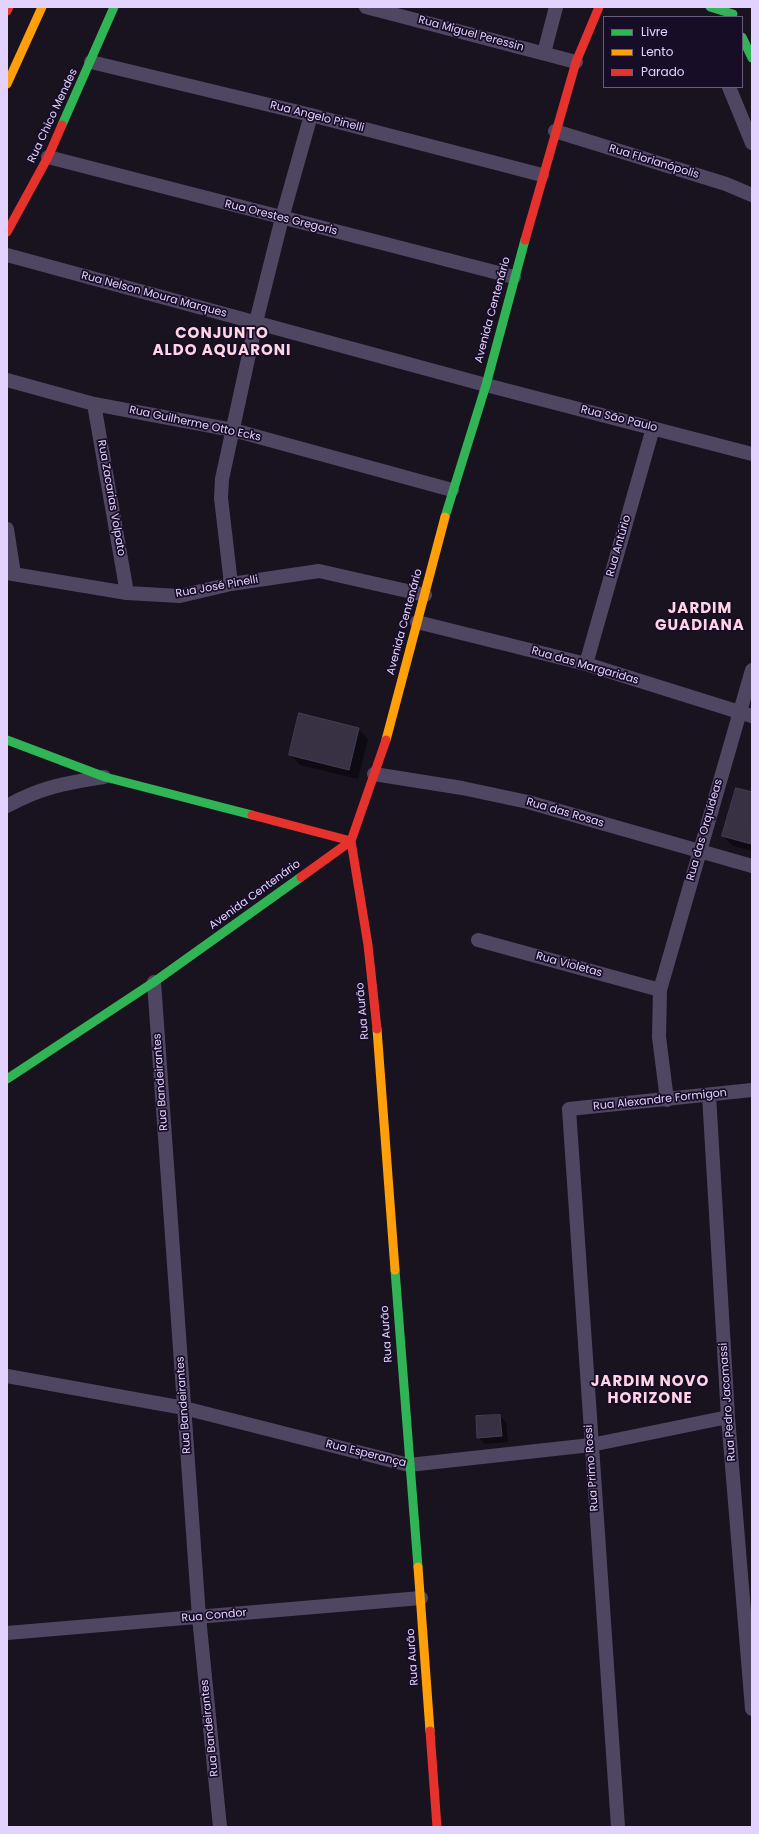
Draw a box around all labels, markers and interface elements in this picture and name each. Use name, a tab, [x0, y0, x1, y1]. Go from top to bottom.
street label: Rua Miguel Peressin	[417, 14, 525, 54]
legend	[603, 16, 743, 88]
text: Livre	[641, 23, 668, 40]
text: Lento	[641, 43, 673, 60]
text: Parado	[641, 63, 684, 80]
street label: Rua Chico Mendes	[25, 67, 81, 165]
street label: Rua Angelo Pinelli	[269, 99, 365, 135]
street label: Rua Florianópolis	[607, 142, 701, 182]
street label: Rua Orestes Gregoris	[223, 198, 339, 238]
street label: Avenida Centenário	[472, 255, 514, 365]
street label: Rua Nelson Moura Marques	[80, 269, 228, 321]
district label: CONJUNTO ALDO AQUARONI	[153, 325, 291, 360]
street label: Rua São Paulo	[579, 403, 659, 435]
street label: Rua Guilherme Otto Ecks	[128, 404, 262, 444]
street label: Rua Zacarias Volpato	[94, 439, 128, 557]
street label: Rua Antúrio	[604, 514, 634, 578]
street label: Avenida Centenário	[384, 567, 426, 677]
street label: Rua José Pinelli	[175, 573, 259, 601]
district label: JARDIM GUADIANA	[655, 600, 745, 635]
street label: Rua das Margaridas	[530, 644, 640, 688]
street label: Rua das Orquídeas	[684, 778, 726, 882]
street label: Rua das Rosas	[525, 796, 605, 830]
street label: Avenida Centenário	[207, 857, 303, 933]
street label: Rua Violetas	[534, 950, 604, 980]
street label: Rua Aurão	[354, 982, 372, 1040]
street label: Rua Bandeirantes	[151, 1033, 171, 1131]
street label: Rua Alexandre Formigon	[593, 1086, 727, 1114]
street label: Rua Aurão	[378, 1305, 396, 1363]
street label: Rua Pedro Jacomassi	[717, 1342, 739, 1462]
street label: Rua Bandeirantes	[174, 1356, 194, 1454]
district label: JARDIM NOVO HORIZONE	[591, 1373, 709, 1408]
street label: Rua Primo Rossi	[582, 1424, 602, 1512]
street label: Rua Esperança	[324, 1438, 408, 1470]
street label: Rua Condor	[181, 1607, 247, 1625]
street label: Rua Aurão	[404, 1628, 422, 1686]
street label: Rua Bandeirantes	[198, 1679, 222, 1777]

